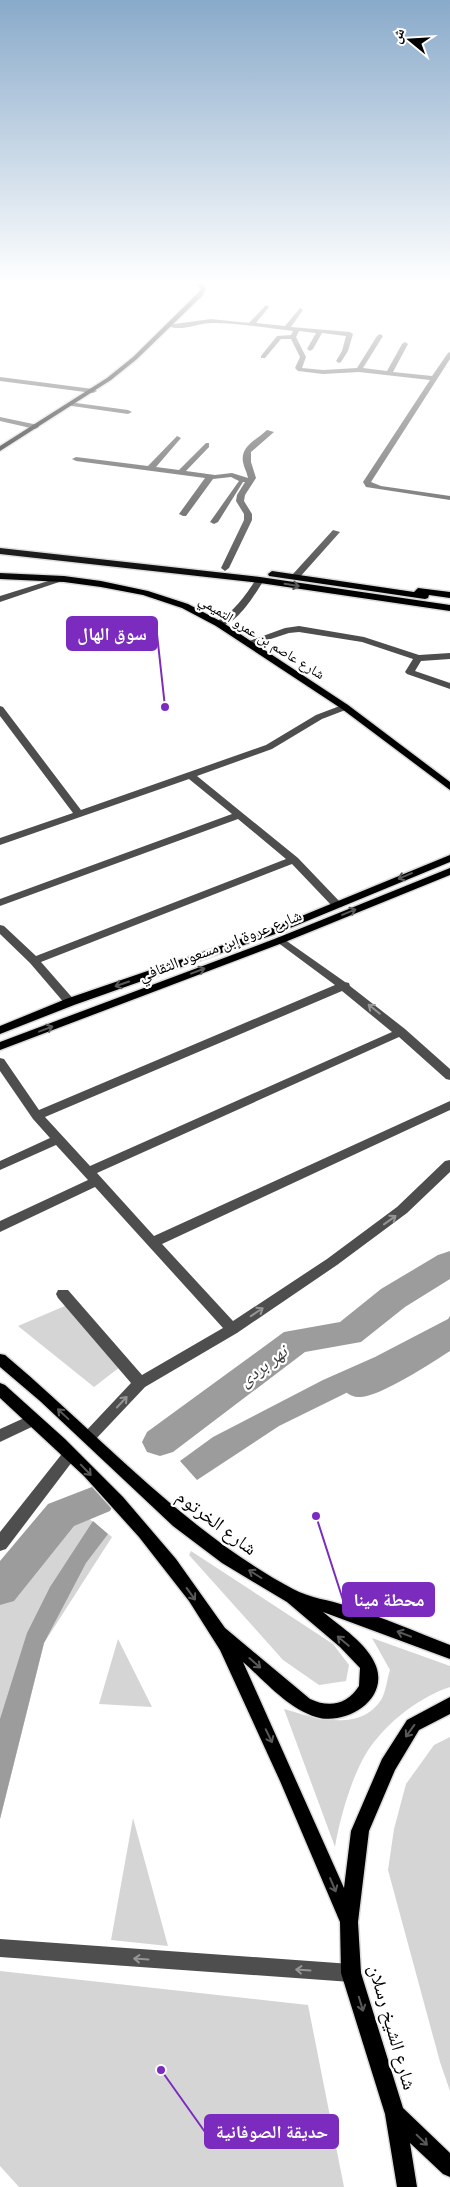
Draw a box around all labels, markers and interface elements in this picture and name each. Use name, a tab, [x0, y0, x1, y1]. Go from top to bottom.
north arrow	[385, 15, 435, 65]
text: ش	[388, 26, 409, 46]
one-way arrow	[283, 580, 299, 590]
street label: شارع عاصم بن عمرو التميمي	[194, 592, 328, 685]
callout: سوق الهال	[67, 617, 157, 650]
text: سوق الهال	[77, 623, 147, 645]
one-way arrow	[398, 872, 413, 882]
street label: شارع عروة إبن مسعود الثقافي	[136, 906, 305, 988]
one-way arrow	[341, 907, 356, 917]
one-way arrow	[189, 966, 205, 975]
one-way arrow	[115, 980, 131, 989]
one-way arrow	[368, 1004, 381, 1015]
one-way arrow	[37, 1024, 53, 1033]
one-way arrow	[383, 1214, 396, 1225]
one-way arrow	[249, 1307, 263, 1317]
water label: نهر بردى	[235, 1339, 294, 1391]
one-way arrow	[116, 1396, 128, 1408]
one-way arrow	[57, 1408, 70, 1420]
one-way arrow	[80, 1464, 92, 1477]
street label: شارع الخرتوم	[171, 1485, 261, 1562]
one-way arrow	[248, 1569, 262, 1579]
callout: محطة مينا	[343, 1583, 434, 1616]
one-way arrow	[186, 1587, 197, 1600]
text: محطة مينا	[353, 1589, 425, 1611]
one-way arrow	[397, 1629, 412, 1638]
one-way arrow	[336, 1635, 349, 1646]
one-way arrow	[248, 1657, 261, 1668]
one-way arrow	[405, 1724, 415, 1738]
one-way arrow	[265, 1728, 274, 1743]
one-way arrow	[329, 1877, 339, 1892]
one-way arrow	[133, 1954, 149, 1963]
street label: شارع الشيخ رسلان	[363, 1962, 421, 2093]
one-way arrow	[295, 1965, 311, 1974]
one-way arrow	[357, 1996, 367, 2012]
callout: حديقة الصوفانية	[205, 2115, 338, 2148]
text: حديقة الصوفانية	[216, 2121, 329, 2143]
one-way arrow	[416, 2134, 428, 2146]

